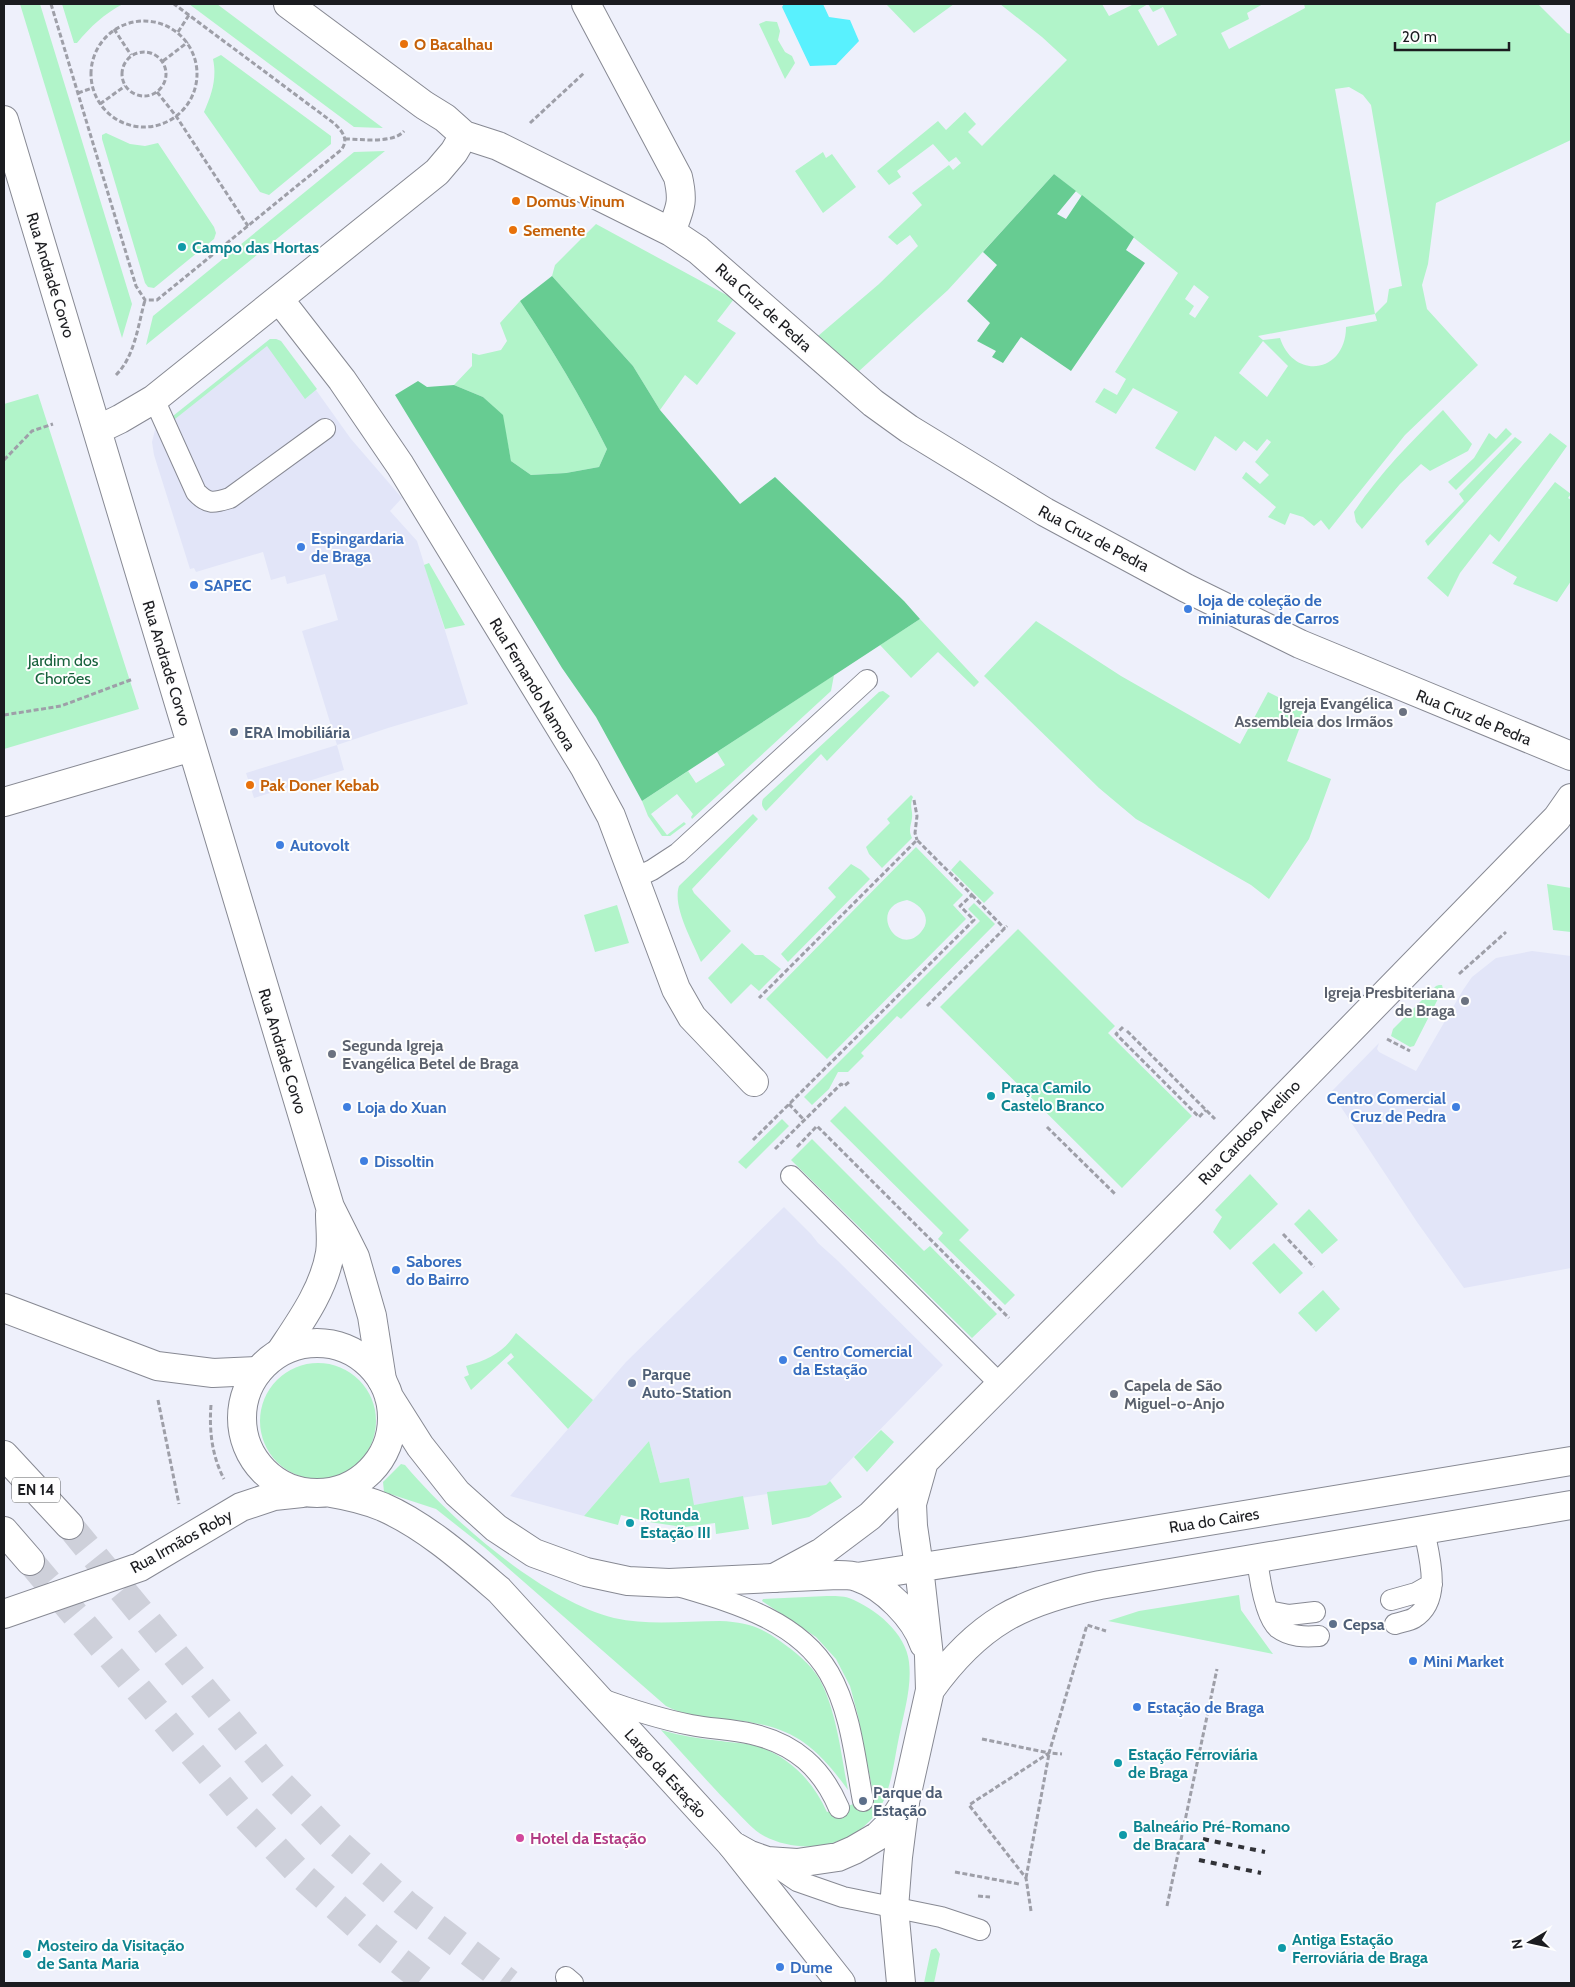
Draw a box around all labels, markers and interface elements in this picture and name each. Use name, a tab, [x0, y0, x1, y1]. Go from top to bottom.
scale bar	[1395, 20, 1509, 52]
text: 20 m	[1402, 28, 1437, 46]
place label: O Bacalhau	[414, 35, 493, 54]
marker: O Bacalhau	[398, 38, 410, 50]
place label: Domus Vinum	[526, 192, 625, 211]
marker: Domus Vinum	[510, 195, 522, 207]
street label: Rua Andrade Corvo	[22, 210, 79, 340]
place label: Semente	[523, 221, 585, 240]
marker: Semente	[507, 224, 519, 236]
place label: Campo das Hortas	[192, 238, 319, 257]
marker: Campo das Hortas	[176, 241, 188, 253]
street label: Rua Cruz de Pedra	[712, 259, 816, 356]
street label: Rua Cruz de Pedra	[1035, 501, 1153, 576]
place label: Espingardaria de Braga	[311, 529, 404, 566]
marker: Espingardaria de Braga	[295, 541, 307, 553]
place label: SAPEC	[204, 576, 252, 595]
marker: SAPEC	[188, 579, 200, 591]
place label: loja de coleção de miniaturas de Carros	[1198, 591, 1339, 628]
street label: Rua Andrade Corvo	[138, 598, 195, 728]
marker: loja de coleção de miniaturas de Carros	[1182, 603, 1194, 615]
street label: Rua Fernando Namora	[486, 615, 580, 754]
park label: Jardim dos Chorões	[27, 651, 99, 688]
street label: Rua Cruz de Pedra	[1413, 686, 1535, 749]
place label: Igreja Evangélica Assembleia dos Irmãos	[1234, 694, 1393, 731]
marker: Igreja Evangélica Assembleia dos Irmãos	[1397, 706, 1409, 718]
place label: ERA Imobiliária	[244, 723, 350, 742]
marker: ERA Imobiliária	[228, 726, 240, 738]
place label: Pak Doner Kebab	[260, 776, 379, 795]
marker: Pak Doner Kebab	[244, 779, 256, 791]
place label: Autovolt	[290, 836, 350, 855]
marker: Autovolt	[274, 839, 286, 851]
place label: Igreja Presbiteriana de Braga	[1324, 983, 1455, 1020]
street label: Rua Andrade Corvo	[254, 986, 311, 1116]
marker: Igreja Presbiteriana de Braga	[1459, 995, 1471, 1007]
place label: Segunda Igreja Evangélica Betel de Braga	[342, 1036, 519, 1073]
marker: Segunda Igreja Evangélica Betel de Braga	[326, 1048, 338, 1060]
street label: Rua Cardoso Avelino	[1194, 1076, 1304, 1189]
place label: Praça Camilo Castelo Branco	[1001, 1078, 1104, 1115]
place label: Centro Comercial Cruz de Pedra	[1327, 1089, 1446, 1126]
marker: Praça Camilo Castelo Branco	[985, 1090, 997, 1102]
place label: Loja do Xuan	[357, 1098, 447, 1117]
marker: Loja do Xuan	[341, 1101, 353, 1113]
marker: Centro Comercial Cruz de Pedra	[1450, 1101, 1462, 1113]
place label: Dissoltin	[374, 1152, 434, 1171]
marker: Dissoltin	[358, 1155, 370, 1167]
place label: Sabores do Bairro	[406, 1252, 469, 1289]
marker: Sabores do Bairro	[390, 1264, 402, 1276]
place label: Centro Comercial da Estação	[793, 1342, 912, 1379]
marker: Centro Comercial da Estação	[777, 1354, 789, 1366]
place label: Parque Auto-Station	[642, 1365, 732, 1402]
place label: Capela de São Miguel-o-Anjo	[1124, 1376, 1225, 1413]
marker: Parque Auto-Station	[626, 1377, 638, 1389]
marker: Capela de São Miguel-o-Anjo	[1108, 1388, 1120, 1400]
road number: EN 14	[12, 1478, 60, 1502]
street label: Rua do Caires	[1168, 1504, 1261, 1537]
place label: Rotunda Estação III	[640, 1505, 711, 1542]
street label: Rua Irmãos Roby	[127, 1506, 236, 1577]
marker: Rotunda Estação III	[624, 1517, 636, 1529]
place label: Cepsa	[1343, 1615, 1385, 1634]
marker: Cepsa	[1327, 1618, 1339, 1630]
place label: Mini Market	[1423, 1652, 1504, 1671]
marker: Mini Market	[1407, 1655, 1419, 1667]
place label: Estação de Braga	[1147, 1698, 1264, 1717]
marker: Estação de Braga	[1131, 1701, 1143, 1713]
street label: Largo da Estação	[621, 1725, 711, 1822]
place label: Estação Ferroviária de Braga	[1128, 1745, 1258, 1782]
marker: Estação Ferroviária de Braga	[1112, 1757, 1124, 1769]
place label: Parque da Estação	[873, 1783, 942, 1820]
marker: Parque da Estação	[857, 1795, 869, 1807]
place label: Balneário Pré-Romano de Bracara	[1133, 1817, 1290, 1854]
place label: Hotel da Estação	[530, 1829, 646, 1848]
marker: Balneário Pré-Romano de Bracara	[1117, 1829, 1129, 1841]
marker: Hotel da Estação	[514, 1832, 526, 1844]
north arrow	[1505, 1917, 1555, 1967]
place label: Antiga Estação Ferroviária de Braga	[1292, 1930, 1428, 1967]
place label: Mosteiro da Visitação de Santa Maria	[37, 1936, 184, 1973]
text: N	[1507, 1938, 1527, 1950]
marker: Antiga Estação Ferroviária de Braga	[1276, 1942, 1288, 1954]
marker: Mosteiro da Visitação de Santa Maria	[21, 1948, 33, 1960]
place label: Dume	[790, 1958, 832, 1977]
marker: Dume	[774, 1961, 786, 1973]

